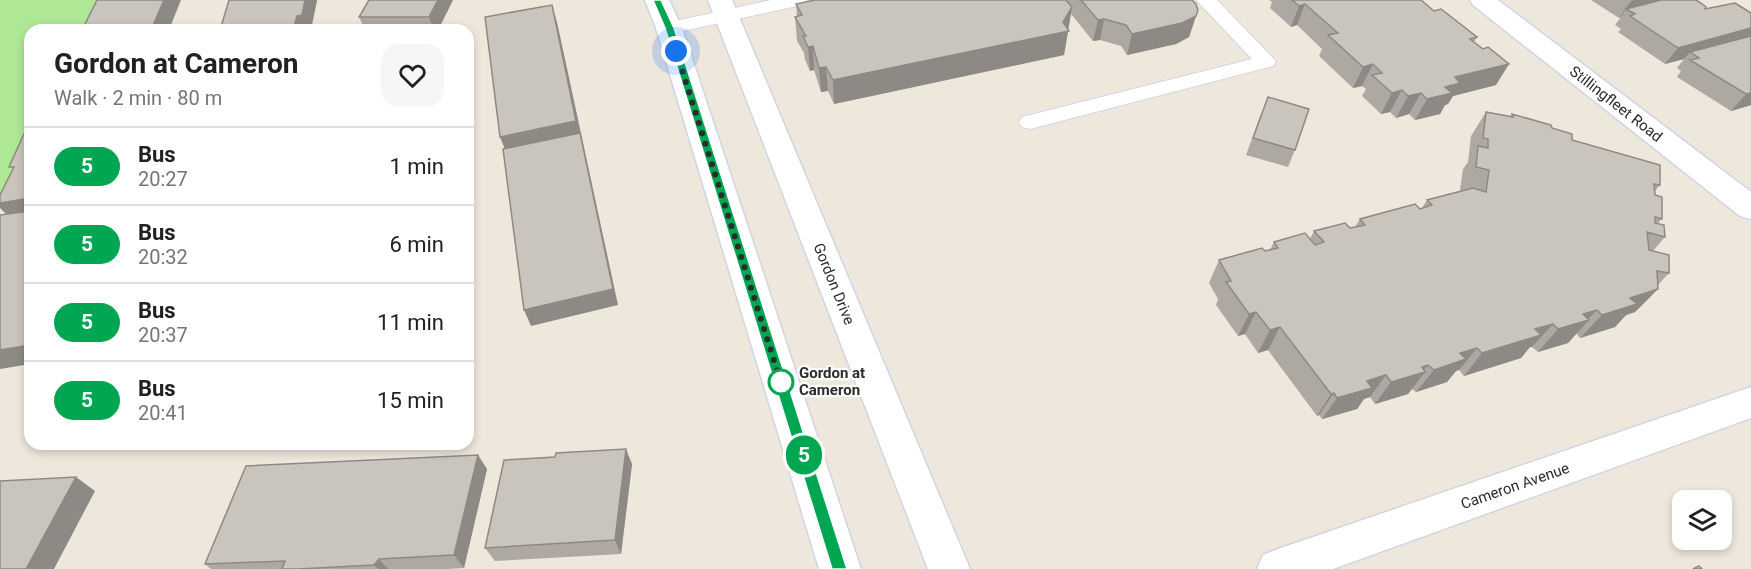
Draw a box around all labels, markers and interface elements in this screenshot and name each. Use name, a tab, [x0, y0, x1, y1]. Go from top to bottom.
your location	[661, 36, 691, 66]
button: heart	[381, 44, 444, 107]
text: Gordon at Cameron	[54, 47, 299, 80]
street label: Stillingfleet Road	[1566, 62, 1666, 146]
text: Walk · 2 min · 80 m	[54, 86, 222, 110]
text: Bus	[138, 142, 176, 167]
text: 5	[81, 154, 93, 178]
text: 1 min	[389, 154, 444, 179]
text: 20:27	[138, 167, 188, 191]
text: Bus	[138, 220, 176, 245]
text: 5	[81, 232, 93, 256]
text: 6 min	[389, 232, 444, 257]
street label: Gordon Drive	[809, 241, 859, 327]
text: 20:32	[138, 245, 188, 269]
text: Bus	[138, 298, 176, 323]
text: 5	[81, 310, 93, 334]
text: 11 min	[377, 310, 444, 335]
text: 20:37	[138, 323, 188, 347]
place label: Gordon at Cameron	[799, 364, 865, 399]
marker: Gordon at Cameron	[768, 369, 794, 395]
text: Bus	[138, 376, 176, 401]
text: 5	[81, 388, 93, 412]
text: 15 min	[377, 388, 444, 413]
text: 20:41	[138, 401, 188, 425]
line badge: 5	[784, 436, 824, 474]
text: 5	[798, 443, 810, 467]
street label: Cameron Avenue	[1458, 459, 1572, 513]
map controls	[1672, 490, 1732, 550]
button: layers	[1672, 490, 1732, 550]

